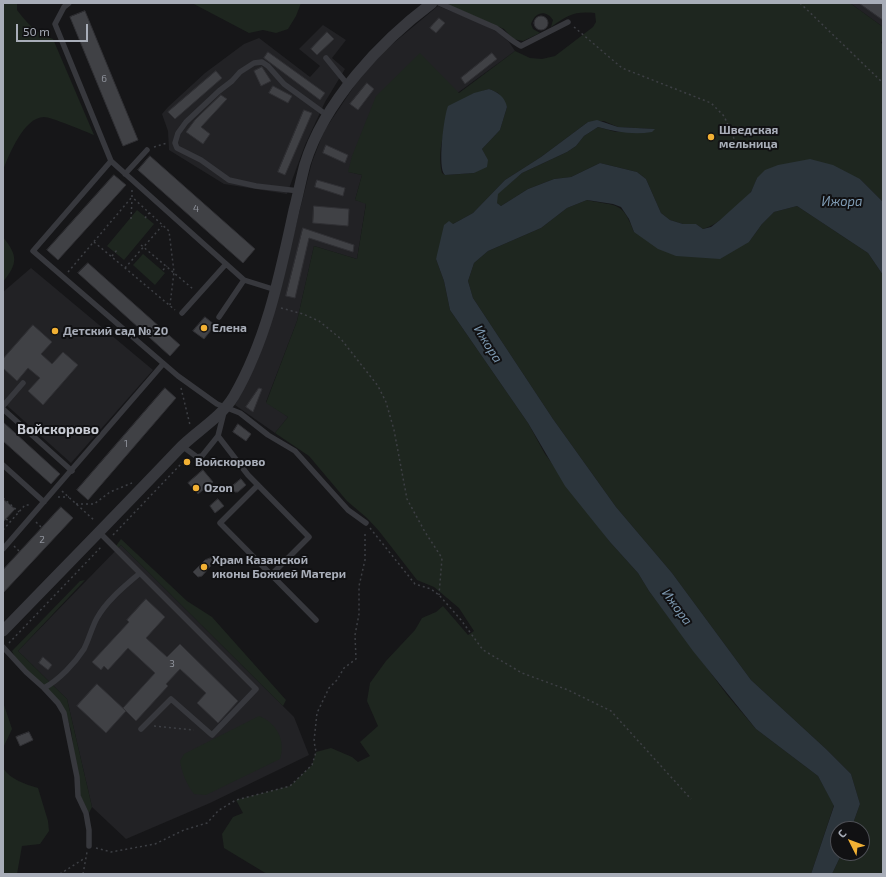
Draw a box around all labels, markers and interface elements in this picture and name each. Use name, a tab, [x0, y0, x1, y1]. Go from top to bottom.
scale bar	[18, 16, 90, 42]
text: 50 m	[23, 24, 50, 38]
house number: 6	[101, 73, 107, 85]
place label: Шведская мельница	[719, 123, 778, 151]
marker: Шведская мельница	[706, 132, 716, 142]
water label: Ижора	[821, 194, 863, 210]
house number: 4	[193, 203, 199, 215]
place label: Елена	[212, 321, 247, 335]
water label: Ижора	[470, 322, 506, 366]
marker: Елена	[199, 323, 209, 333]
place label: Детский сад № 20	[63, 324, 168, 338]
marker: Детский сад № 20	[50, 326, 60, 336]
district label: Войскорово	[17, 421, 99, 437]
house number: 1	[124, 438, 128, 450]
place label: Войскорово	[195, 455, 265, 469]
marker: Войскорово	[182, 457, 192, 467]
place label: Ozon	[204, 481, 233, 495]
marker: Ozon	[191, 483, 201, 493]
house number: 2	[39, 534, 45, 546]
place label: Храм Казанской иконы Божией Матери	[212, 553, 346, 581]
marker: Храм Казанской иконы Божией Матери	[199, 562, 209, 572]
water label: Ижора	[659, 586, 695, 628]
house number: 3	[169, 658, 175, 670]
north arrow	[830, 821, 870, 861]
text: С	[834, 827, 848, 840]

